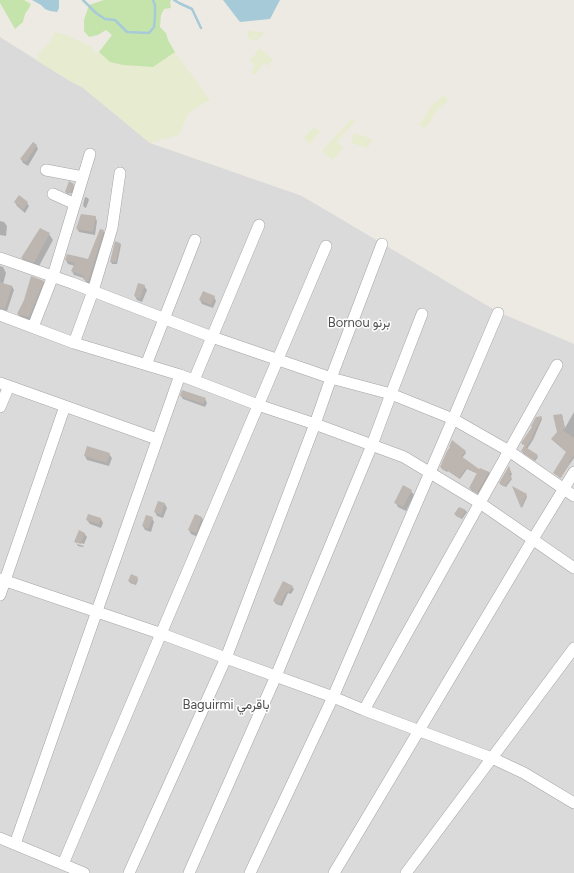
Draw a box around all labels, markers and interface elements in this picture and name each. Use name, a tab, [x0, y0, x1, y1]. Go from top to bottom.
district label: Bornou برنو	[328, 315, 390, 331]
district label: Baguirmi باقرمي	[183, 697, 269, 713]

